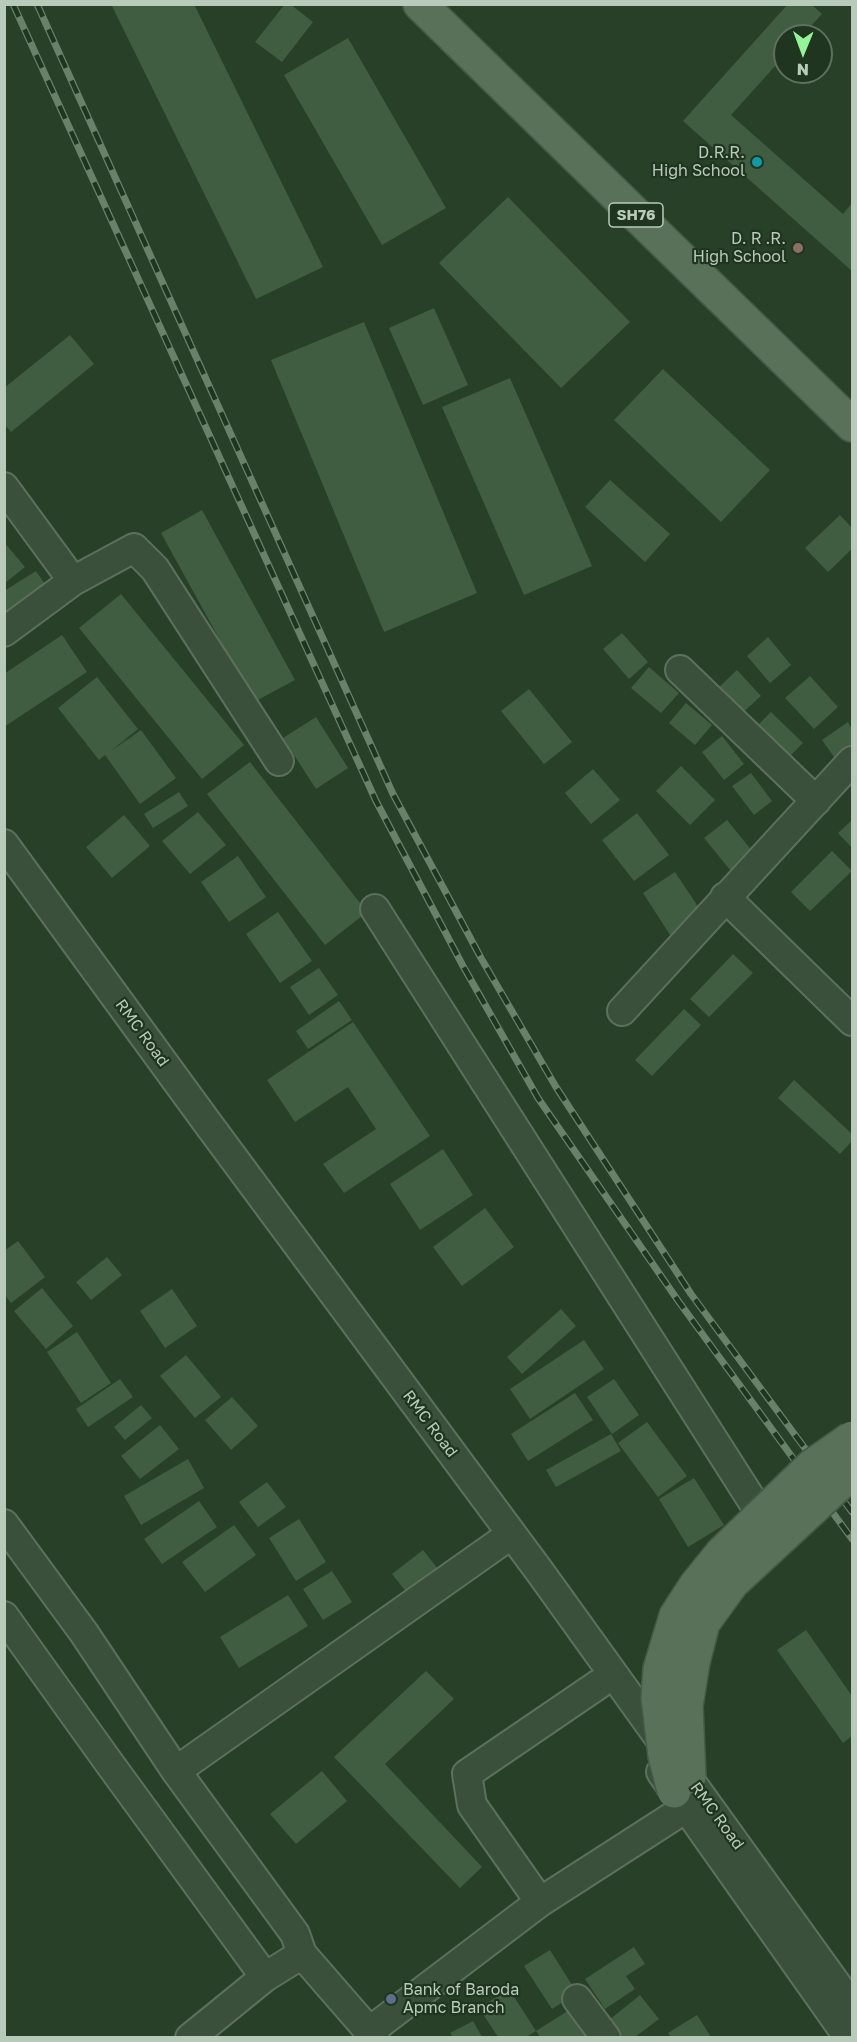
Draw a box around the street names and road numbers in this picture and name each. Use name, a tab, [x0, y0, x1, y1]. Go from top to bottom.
road number: SH76	[609, 203, 663, 227]
street label: RMC Road	[111, 996, 173, 1070]
street label: RMC Road	[399, 1387, 461, 1461]
street label: RMC Road	[686, 1779, 748, 1853]

